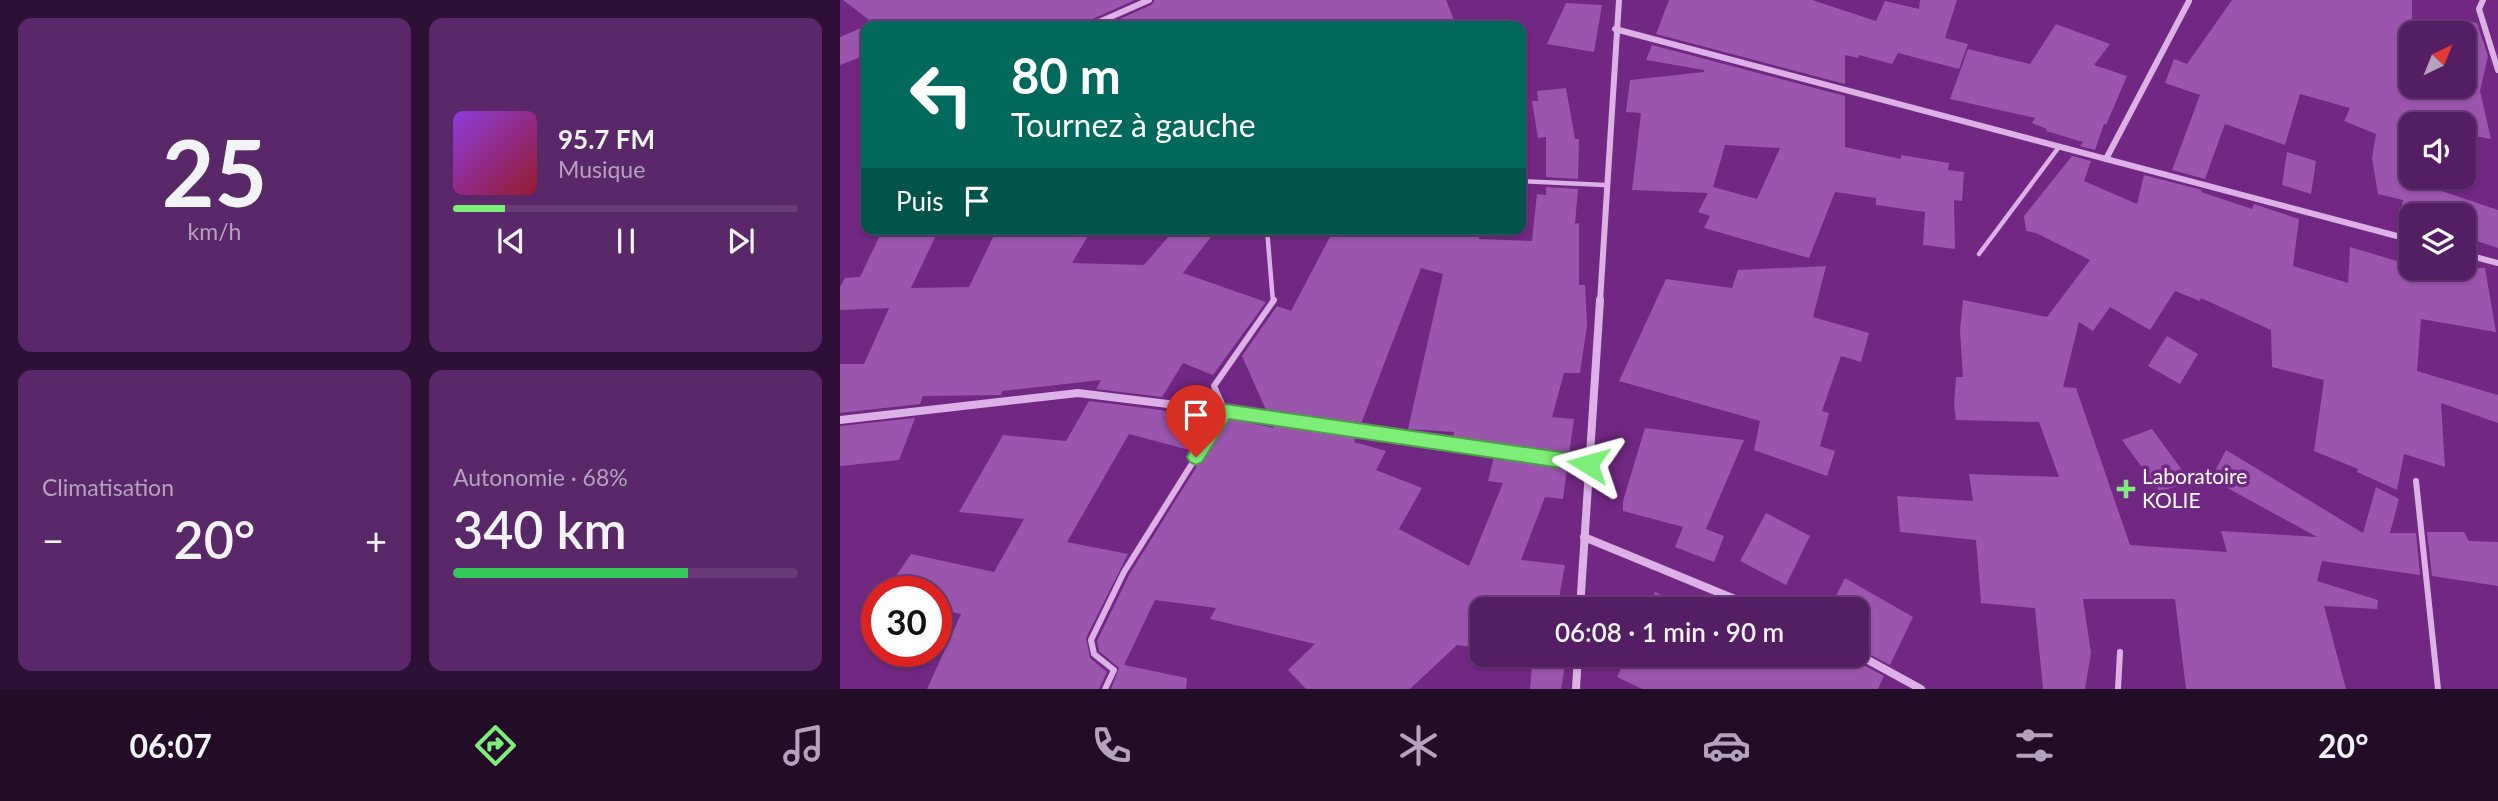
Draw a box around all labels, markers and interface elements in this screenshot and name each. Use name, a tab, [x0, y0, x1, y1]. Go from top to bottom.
north arrow	[2399, 21, 2476, 98]
map controls	[2399, 21, 2476, 280]
text: 80 m	[1011, 46, 1121, 104]
icon: left	[896, 49, 987, 140]
text: Tournez à gauche	[1011, 105, 1256, 144]
button: sound	[2399, 112, 2476, 189]
text: 25	[162, 117, 267, 226]
text: 95.7 FM	[558, 123, 655, 155]
text: Musique	[558, 155, 645, 183]
icon: arrive	[958, 182, 996, 220]
text: Puis	[896, 185, 944, 217]
button: layers	[2399, 203, 2476, 280]
text: km/h	[188, 217, 241, 245]
icon: previous	[492, 222, 530, 260]
icon: pause	[607, 222, 645, 260]
icon: next	[722, 222, 760, 260]
pin	[1166, 385, 1226, 457]
icon: arrive	[1177, 396, 1215, 434]
position arrow	[1551, 427, 1625, 501]
text: Autonomie · 68%	[453, 463, 628, 491]
place label: Laboratoire KOLIE	[2142, 463, 2247, 512]
text: Climatisation	[42, 473, 174, 501]
marker: Laboratoire KOLIE	[2116, 479, 2136, 499]
text: 340 km	[453, 498, 627, 560]
text: 20°	[174, 508, 255, 570]
text: −	[42, 517, 64, 563]
text: +	[365, 517, 387, 563]
speed limit sign: 30	[861, 576, 952, 667]
text: 06:08 · 1 min · 90 m	[1555, 616, 1784, 648]
icon: directions	[471, 721, 520, 770]
icon: music	[779, 721, 828, 770]
icon: phone	[1087, 721, 1136, 770]
icon: climate	[1394, 721, 1443, 770]
icon: car	[1702, 721, 1751, 770]
icon: filters	[2010, 721, 2059, 770]
text: 06:07	[129, 726, 212, 765]
text: 20°	[2318, 726, 2368, 765]

